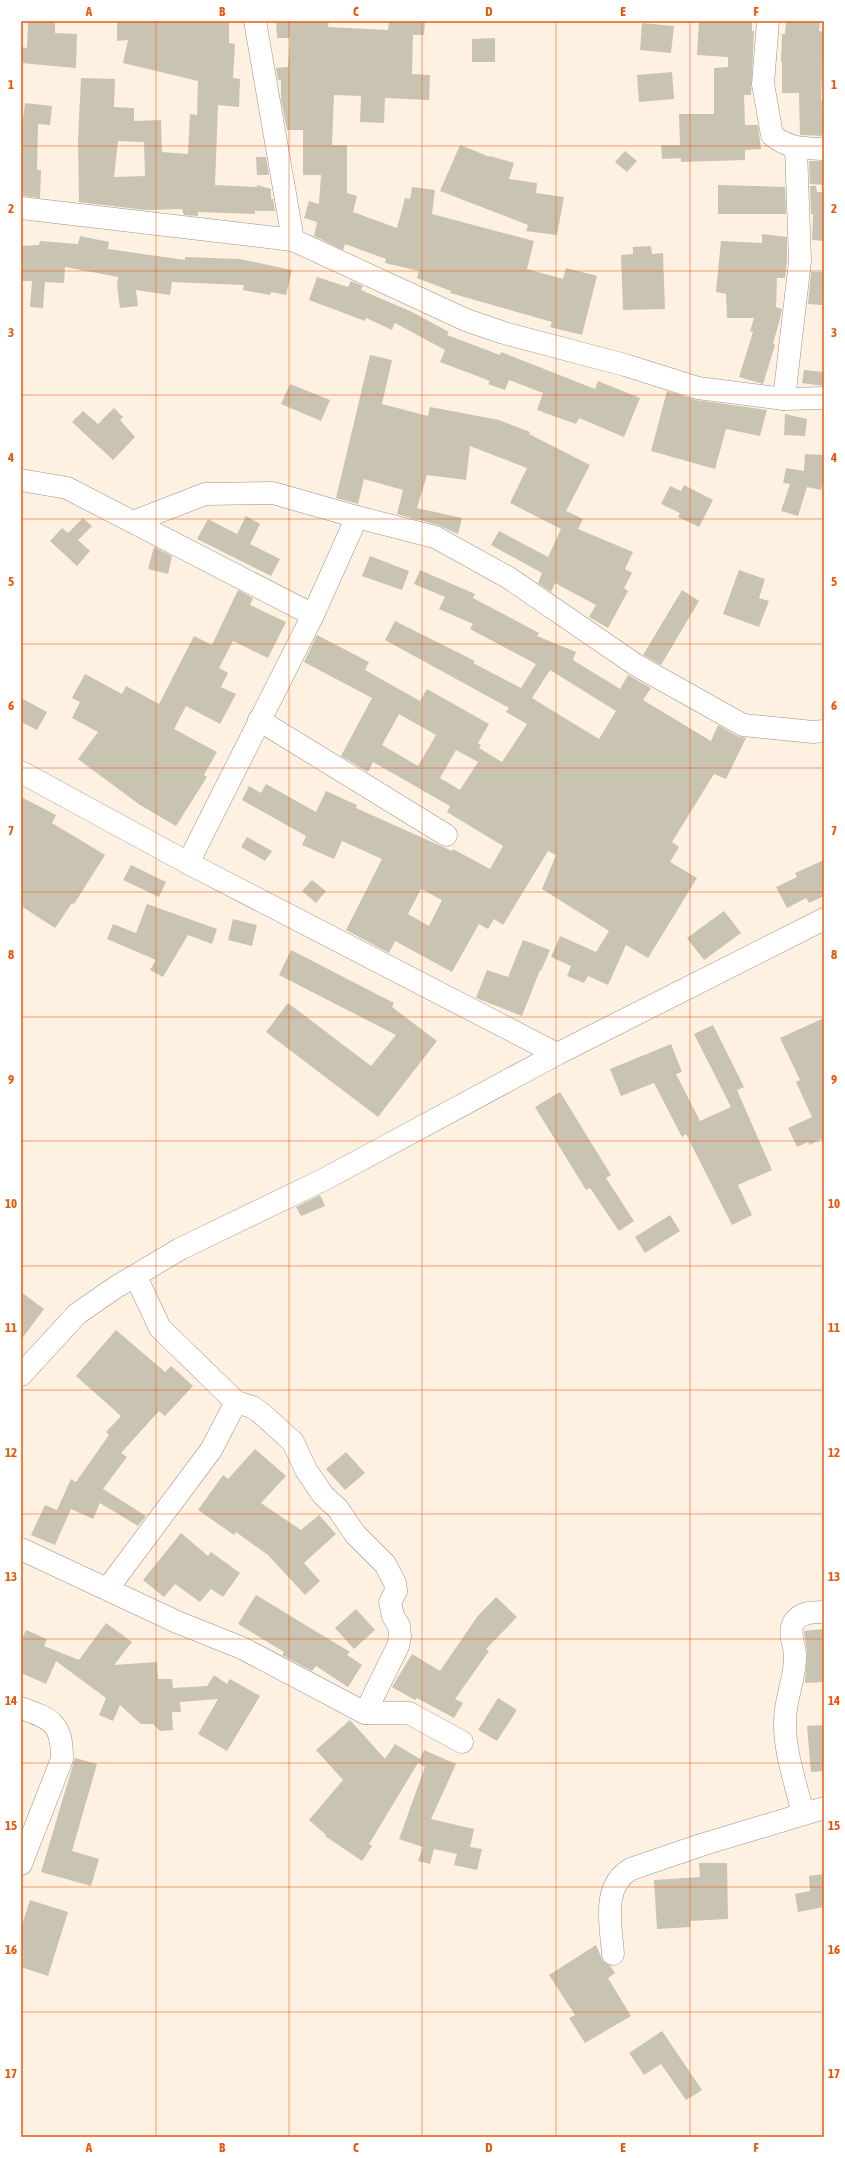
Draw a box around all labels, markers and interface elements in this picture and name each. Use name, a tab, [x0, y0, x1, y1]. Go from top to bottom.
text: A	[85, 4, 93, 19]
text: B	[219, 4, 226, 19]
text: C	[353, 4, 359, 19]
text: D	[485, 4, 493, 19]
text: E	[620, 4, 626, 19]
text: F	[753, 4, 759, 19]
text: 1	[8, 77, 14, 92]
text: 1	[831, 77, 837, 92]
text: 2	[8, 201, 14, 216]
text: 2	[831, 201, 837, 216]
text: 3	[8, 325, 14, 340]
text: 3	[831, 325, 837, 340]
text: 4	[7, 450, 14, 465]
text: 4	[830, 450, 837, 465]
text: 5	[8, 574, 14, 589]
text: 5	[831, 574, 837, 589]
text: 6	[8, 698, 14, 713]
text: 6	[831, 698, 837, 713]
text: 7	[8, 823, 14, 838]
text: 7	[831, 823, 837, 838]
text: 8	[8, 947, 14, 962]
text: 8	[831, 947, 837, 962]
text: 9	[8, 1072, 14, 1087]
text: 9	[831, 1072, 837, 1087]
text: 10	[5, 1196, 17, 1211]
text: 10	[828, 1196, 840, 1211]
text: 11	[5, 1320, 17, 1335]
text: 11	[828, 1320, 840, 1335]
text: 12	[5, 1445, 17, 1460]
text: 12	[828, 1445, 840, 1460]
text: 13	[5, 1569, 17, 1584]
text: 13	[828, 1569, 840, 1584]
text: 14	[5, 1693, 17, 1708]
text: 14	[828, 1693, 840, 1708]
text: 15	[5, 1818, 17, 1833]
text: 15	[828, 1818, 840, 1833]
text: 16	[5, 1942, 17, 1957]
text: 16	[828, 1942, 840, 1957]
text: 17	[5, 2066, 17, 2081]
text: 17	[828, 2066, 840, 2081]
text: A	[85, 2140, 93, 2155]
text: B	[219, 2140, 226, 2155]
text: C	[353, 2140, 359, 2155]
text: D	[485, 2140, 493, 2155]
text: E	[620, 2140, 626, 2155]
text: F	[753, 2140, 759, 2155]

